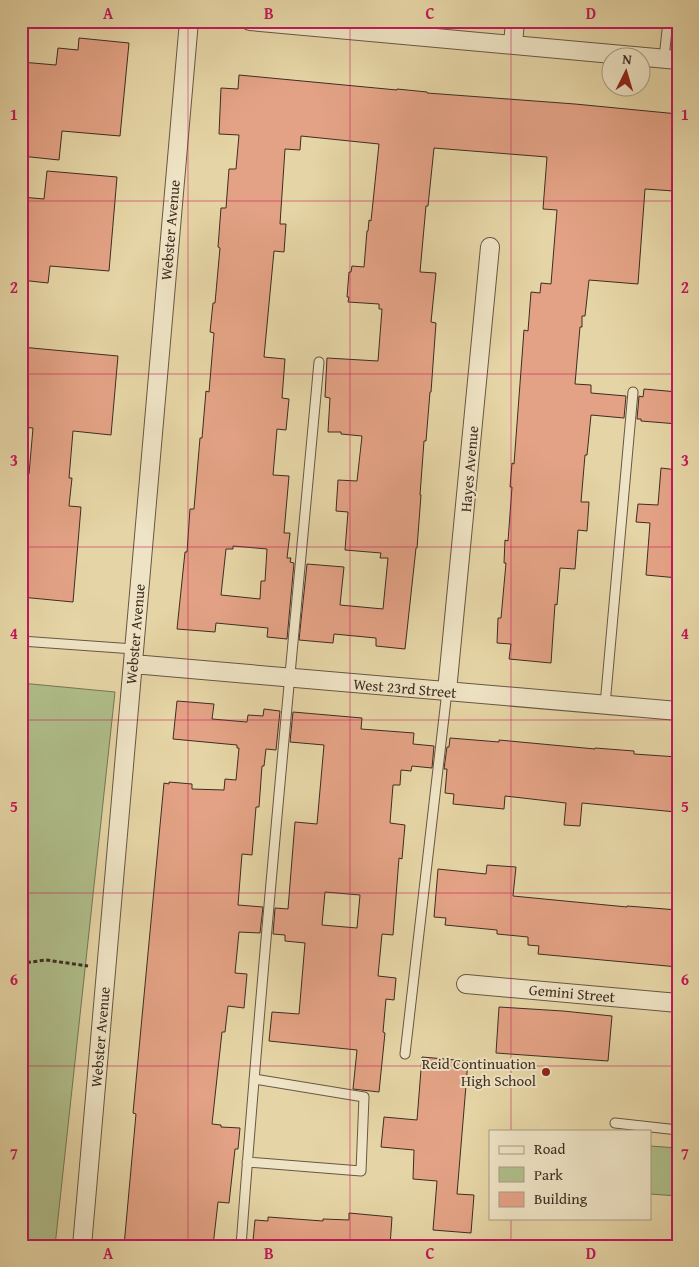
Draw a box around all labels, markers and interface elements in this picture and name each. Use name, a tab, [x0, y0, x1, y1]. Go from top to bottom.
text: A	[103, 1, 114, 25]
text: B	[264, 1, 274, 25]
text: C	[425, 1, 435, 25]
text: D	[586, 1, 596, 25]
north arrow	[602, 48, 652, 98]
text: N	[622, 49, 633, 69]
text: 1	[10, 102, 18, 126]
text: 1	[681, 102, 689, 126]
street label: Webster Avenue	[155, 179, 185, 281]
text: 2	[10, 275, 18, 299]
text: 2	[681, 275, 689, 299]
street label: Hayes Avenue	[455, 425, 483, 513]
text: 3	[10, 448, 18, 472]
text: 3	[681, 448, 689, 472]
street label: Webster Avenue	[120, 583, 150, 685]
text: 4	[10, 621, 18, 645]
text: 4	[681, 621, 689, 645]
street label: West 23rd Street	[353, 673, 458, 703]
text: 5	[10, 794, 18, 818]
text: 5	[681, 794, 689, 818]
text: 6	[10, 967, 18, 991]
text: 6	[681, 967, 689, 991]
street label: Gemini Street	[528, 979, 617, 1007]
street label: Webster Avenue	[85, 986, 115, 1088]
place label: Reid Continuation High School	[422, 1053, 537, 1091]
marker: Reid Continuation High School	[540, 1066, 552, 1078]
legend	[489, 1130, 652, 1220]
text: Road	[534, 1138, 565, 1159]
text: 7	[10, 1141, 18, 1165]
text: 7	[681, 1141, 689, 1165]
text: Park	[534, 1164, 563, 1185]
text: Building	[534, 1188, 588, 1209]
text: A	[103, 1241, 114, 1265]
text: B	[264, 1241, 274, 1265]
text: C	[425, 1241, 435, 1265]
text: D	[586, 1241, 596, 1265]

